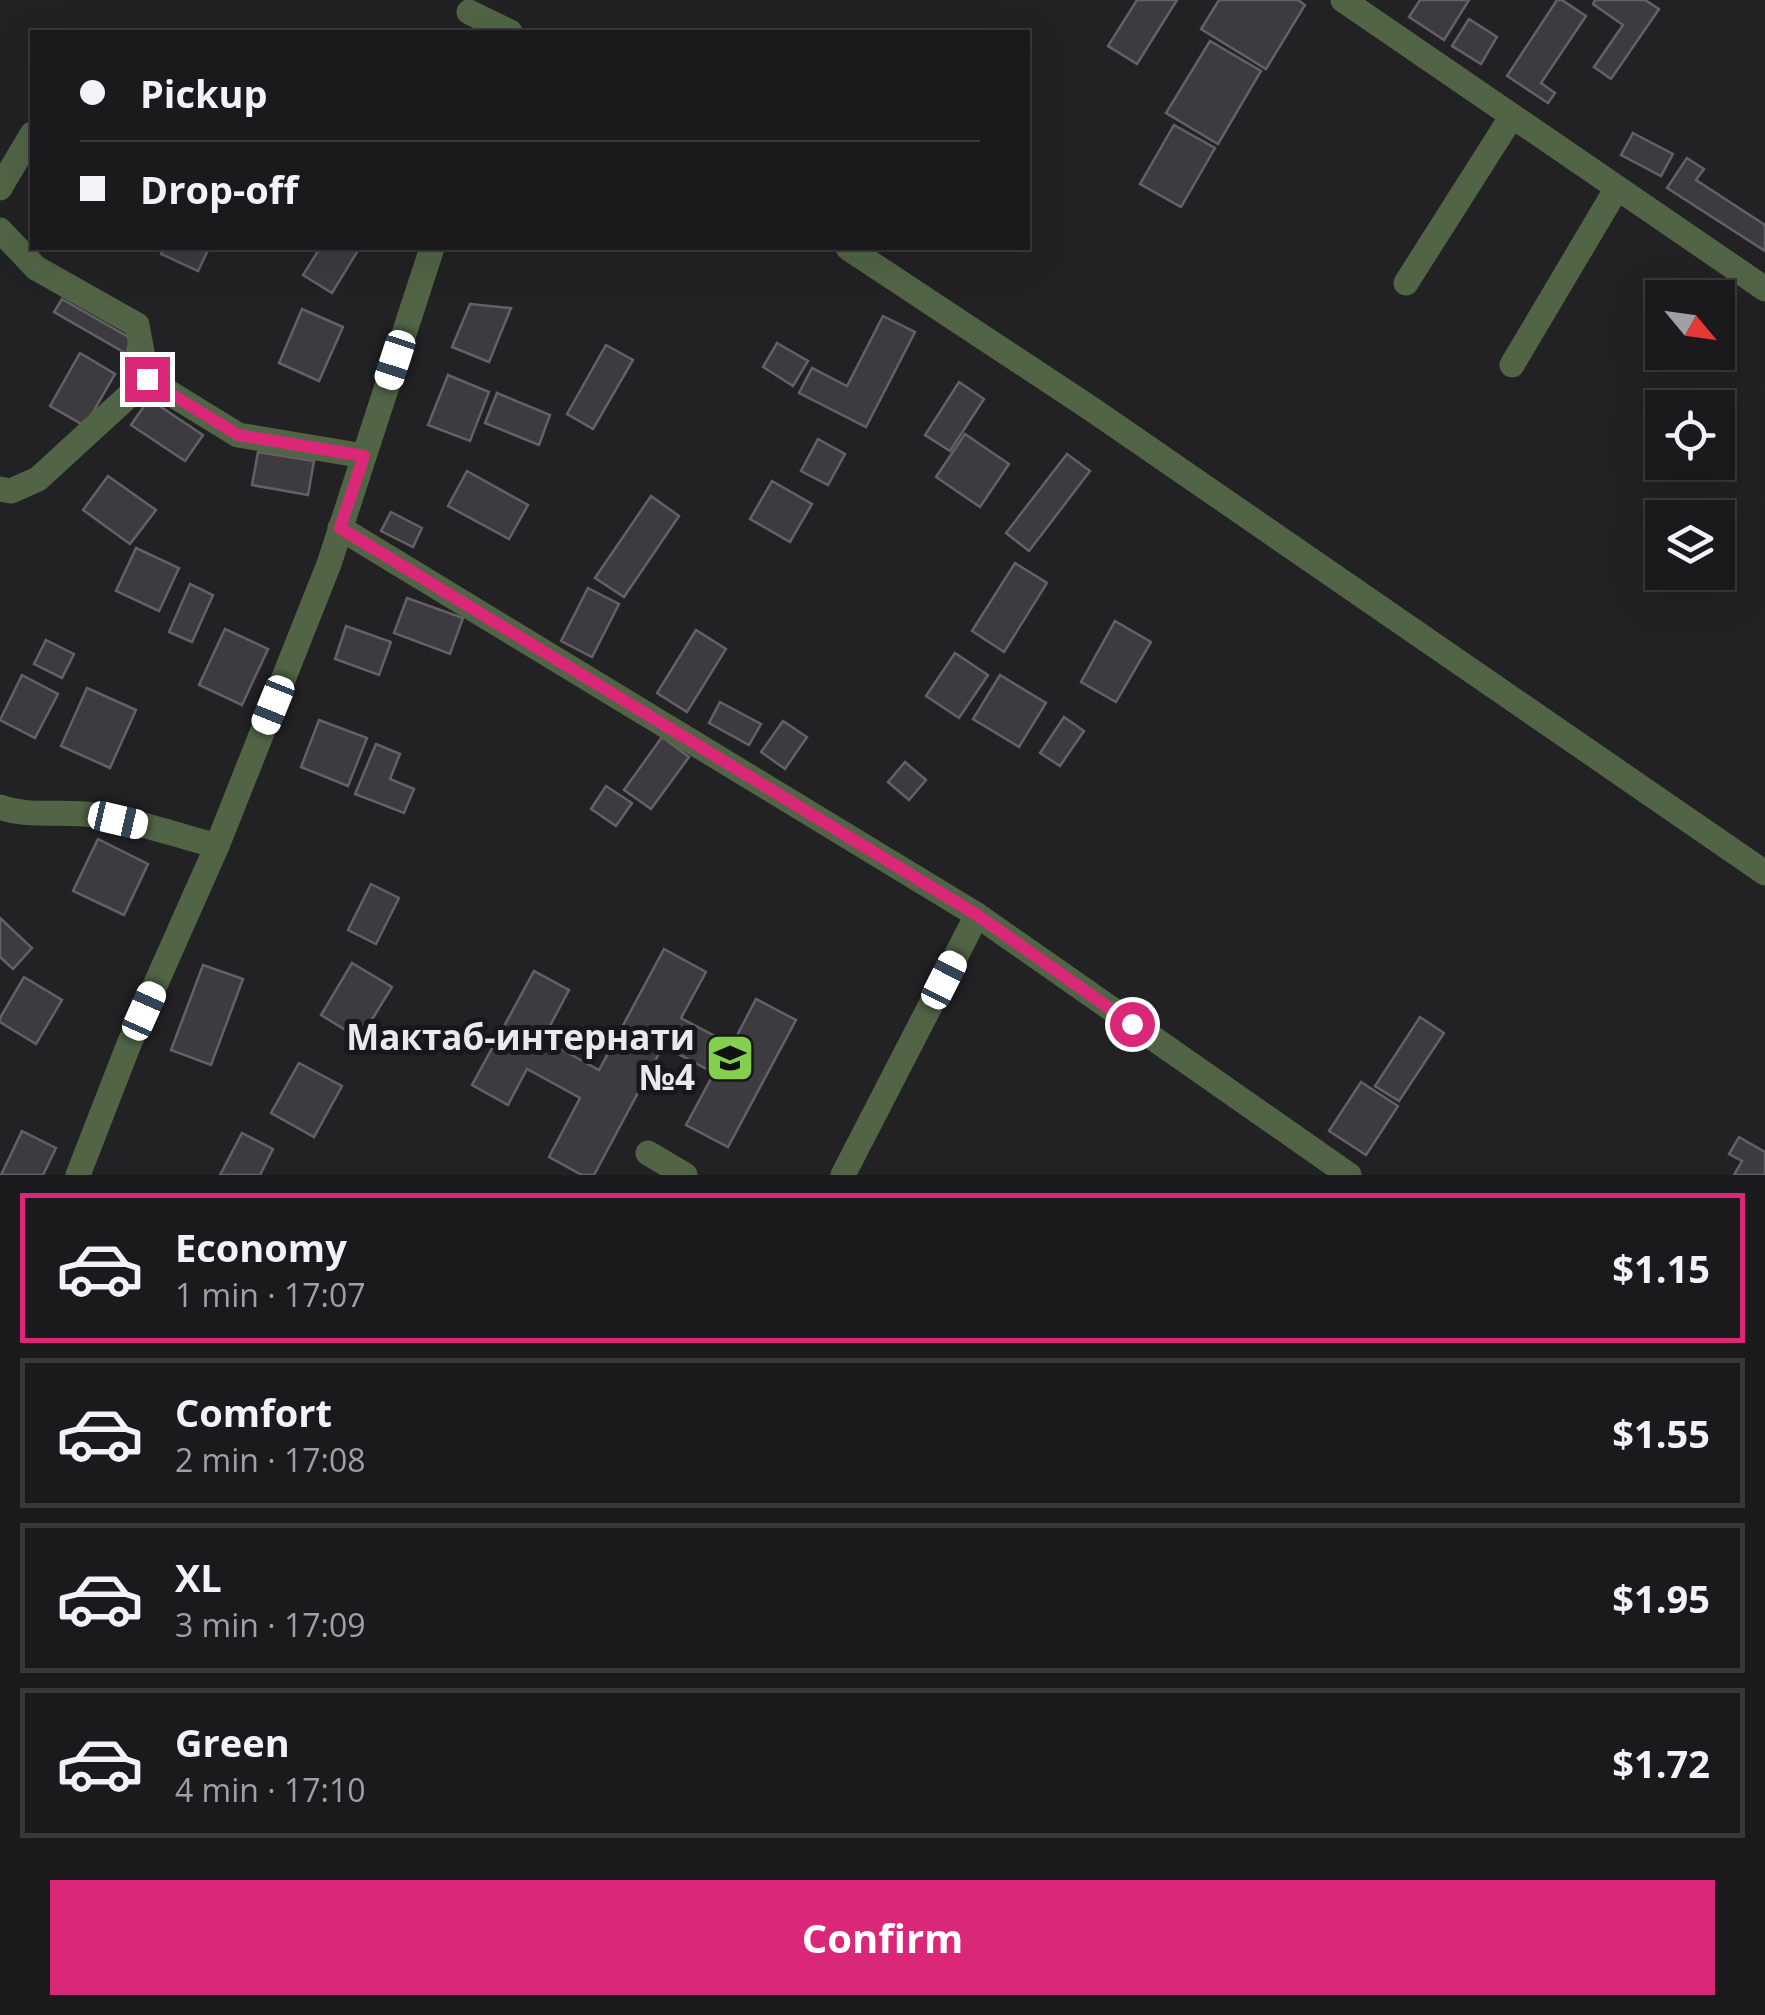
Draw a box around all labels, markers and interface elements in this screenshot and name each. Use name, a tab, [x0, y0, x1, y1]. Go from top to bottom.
text: Pickup	[140, 67, 268, 119]
text: Drop-off	[140, 163, 298, 215]
north arrow	[1645, 280, 1735, 370]
map controls	[1645, 280, 1735, 590]
car	[371, 327, 419, 393]
route end	[125, 357, 170, 402]
button: locate	[1645, 390, 1735, 480]
button: layers	[1645, 500, 1735, 590]
car	[248, 672, 298, 738]
car	[85, 799, 151, 841]
car	[917, 946, 971, 1014]
car	[118, 977, 170, 1045]
route start	[1110, 1002, 1155, 1047]
place label: Мактаб-интернати №4	[346, 1013, 695, 1100]
school or university icon: Мактаб-интернати №4	[704, 1032, 756, 1084]
text: Economy	[175, 1221, 347, 1273]
icon: car	[55, 1223, 145, 1313]
text: $1.15	[1612, 1242, 1710, 1294]
text: 1 min · 17:07	[175, 1273, 366, 1316]
text: Comfort	[175, 1386, 332, 1438]
icon: car	[55, 1388, 145, 1478]
text: $1.55	[1612, 1407, 1710, 1459]
text: 2 min · 17:08	[175, 1438, 366, 1481]
text: XL	[175, 1551, 222, 1603]
icon: car	[55, 1553, 145, 1643]
text: $1.95	[1612, 1572, 1710, 1624]
text: 3 min · 17:09	[175, 1603, 366, 1646]
text: Green	[175, 1716, 290, 1768]
icon: car	[55, 1718, 145, 1808]
text: $1.72	[1612, 1737, 1710, 1789]
text: 4 min · 17:10	[175, 1768, 366, 1811]
button: Confirm	[50, 1880, 1715, 1995]

